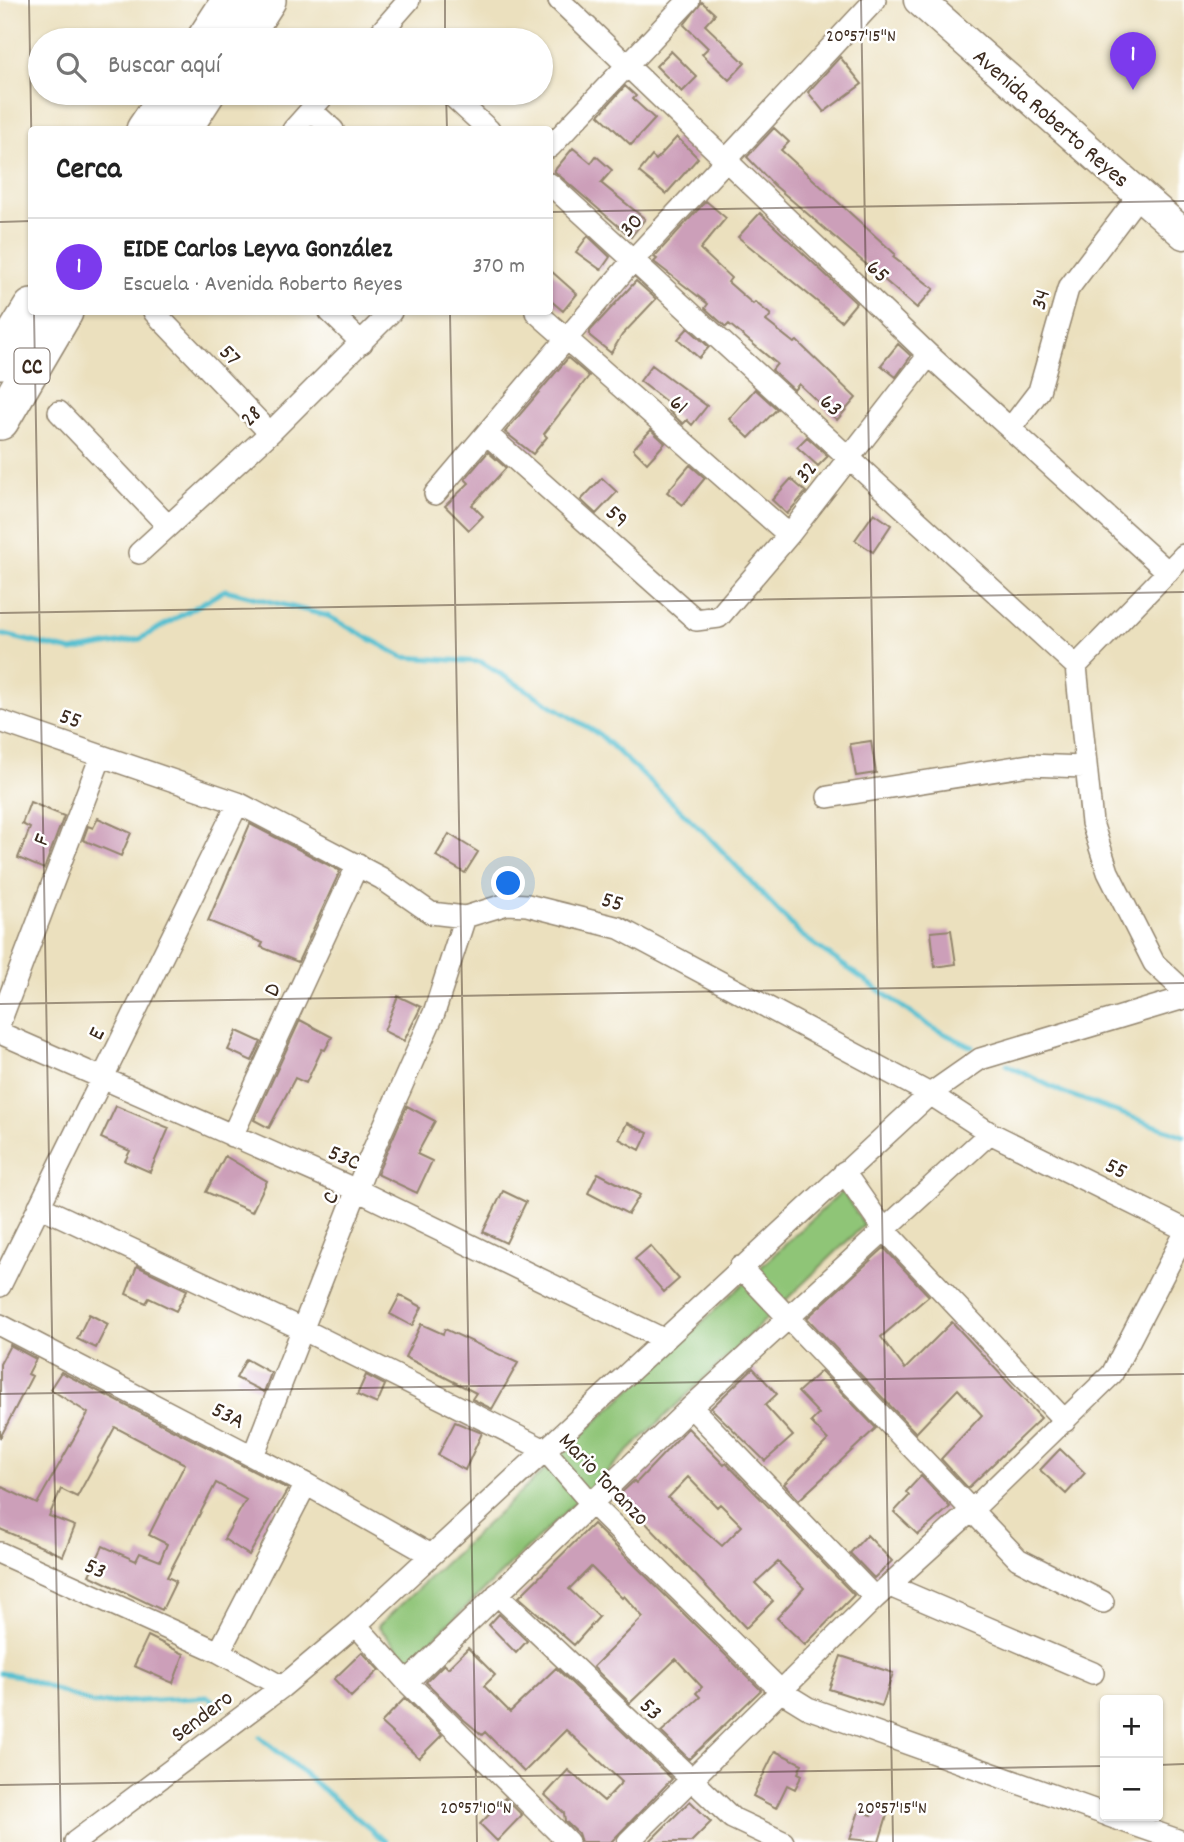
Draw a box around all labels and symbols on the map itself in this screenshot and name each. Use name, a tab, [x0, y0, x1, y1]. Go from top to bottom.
text: 20°57'15"N	[826, 25, 896, 50]
pin: 1	[1110, 32, 1156, 90]
street label: Avenida Roberto Reyes	[964, 42, 1135, 197]
street label: 30	[613, 207, 652, 246]
street label: 65	[857, 253, 896, 292]
street label: 34	[1024, 286, 1061, 314]
street label: 57	[210, 338, 247, 375]
road number: CC	[14, 348, 50, 384]
street label: 63	[811, 387, 849, 426]
street label: 61	[661, 388, 695, 423]
street label: 28	[234, 399, 271, 436]
street label: 32	[789, 455, 827, 491]
street label: 59	[597, 498, 635, 537]
street label: 55	[54, 701, 85, 739]
street label: F	[26, 829, 61, 851]
your location	[491, 866, 525, 900]
street label: 55	[597, 885, 627, 922]
street label: D	[257, 978, 292, 1003]
street label: E	[81, 1022, 116, 1046]
street label: 53C	[322, 1138, 365, 1181]
street label: 55	[1099, 1151, 1132, 1190]
street label: C	[315, 1187, 350, 1210]
street label: 53A	[205, 1395, 250, 1439]
street label: Mario Toranzo	[549, 1426, 656, 1535]
street label: 53	[78, 1551, 111, 1590]
street label: Sendero	[165, 1683, 241, 1752]
street label: 53	[631, 1691, 669, 1730]
text: 20°57'10"N	[440, 1797, 512, 1822]
text: 20°57'15"N	[857, 1797, 927, 1822]

